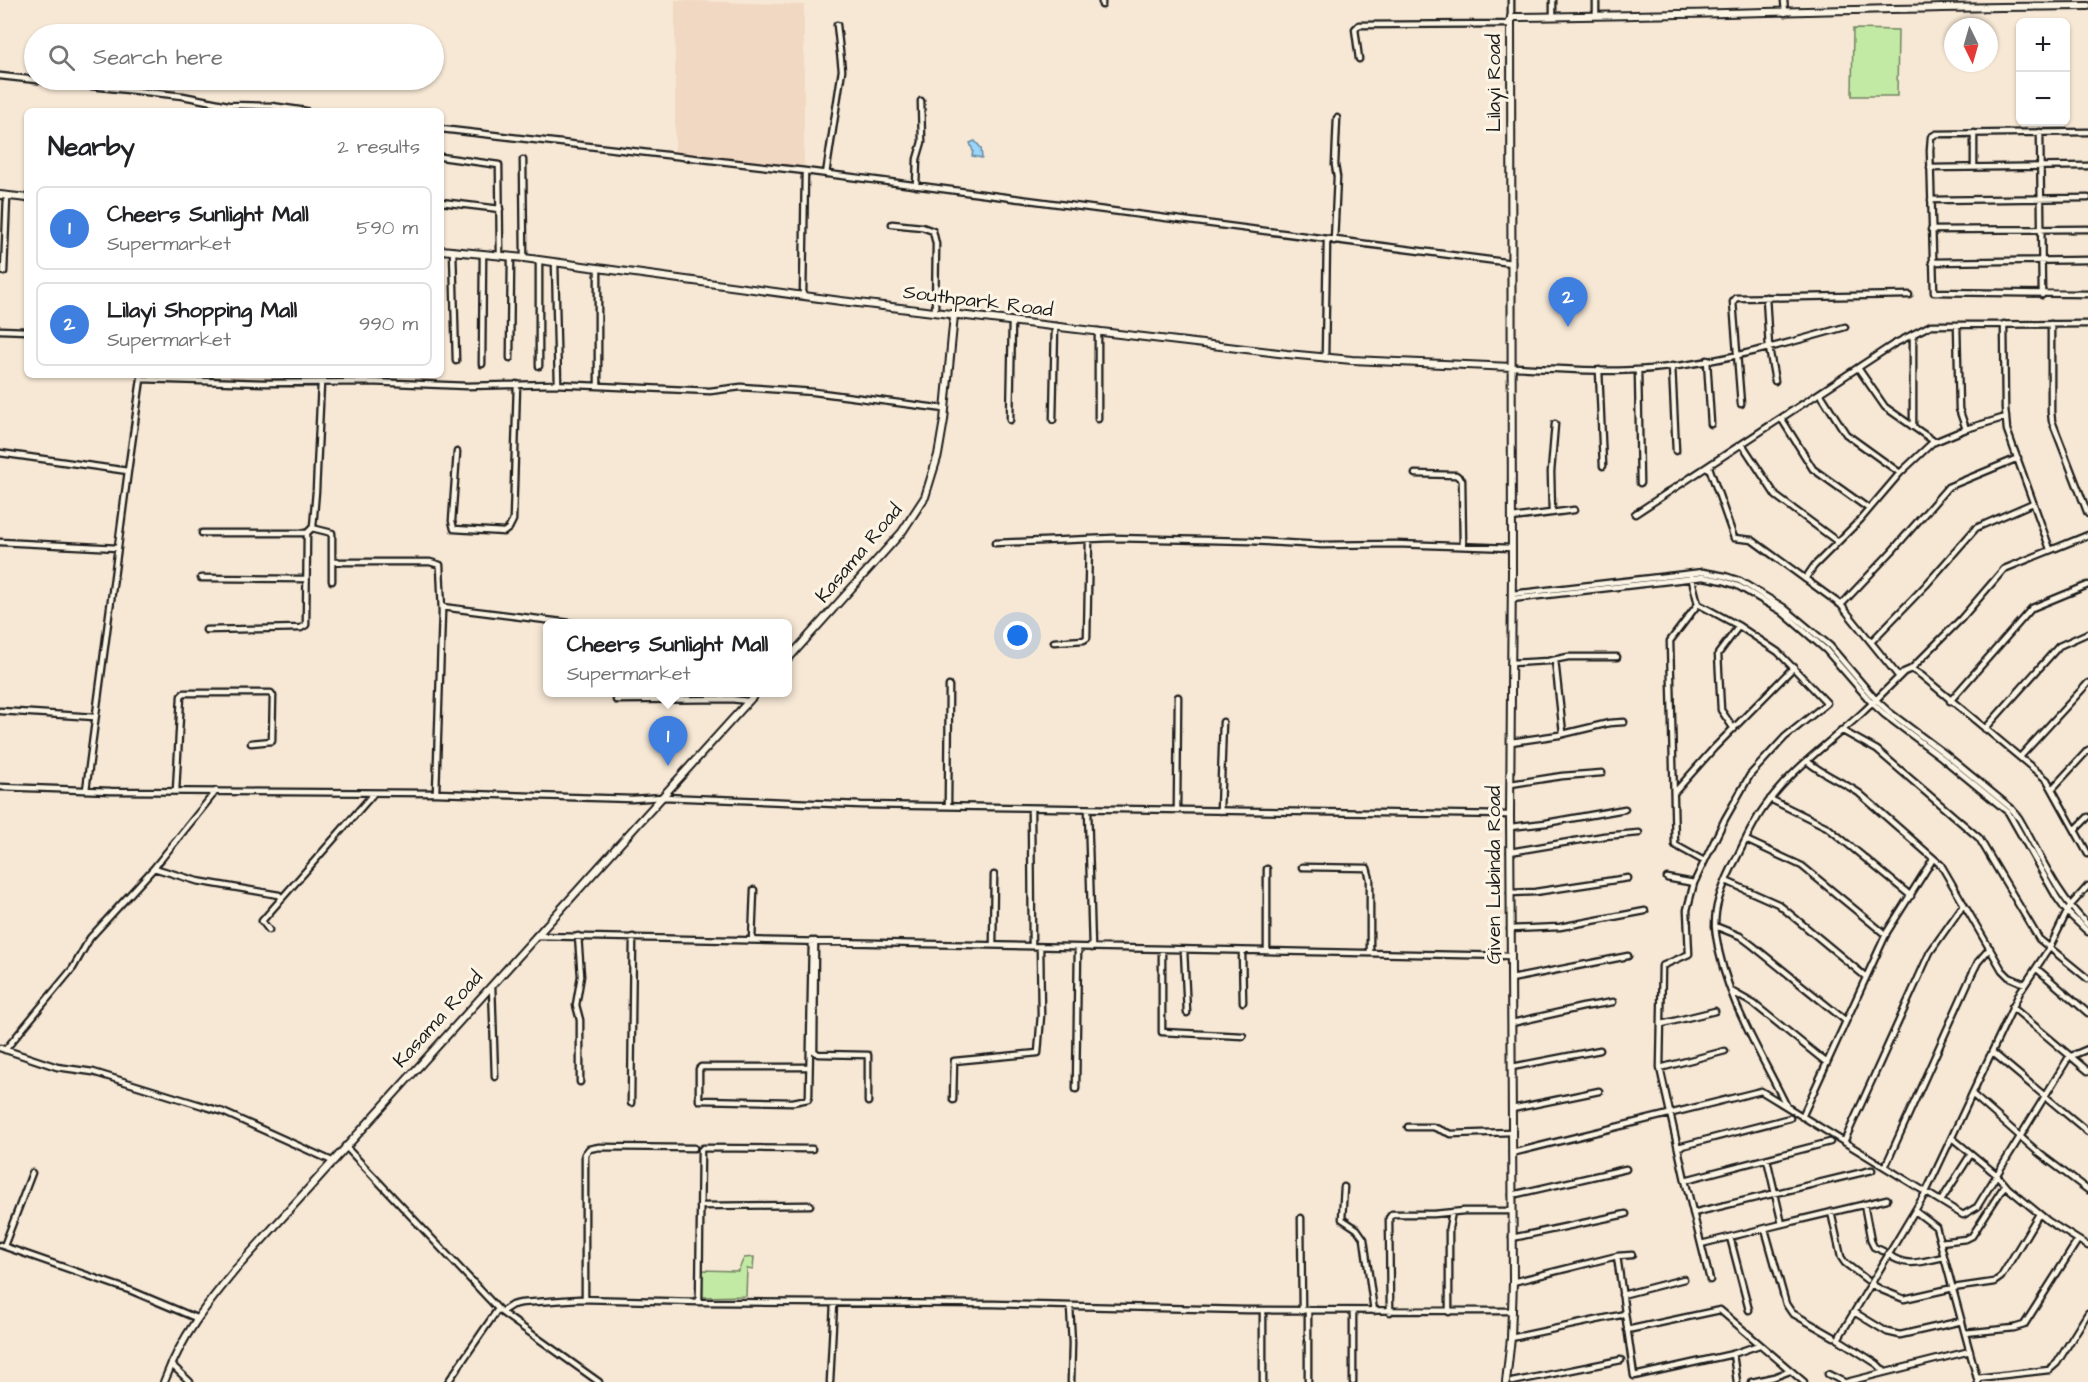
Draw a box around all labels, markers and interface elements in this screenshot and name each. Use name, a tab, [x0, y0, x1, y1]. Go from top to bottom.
north arrow	[1944, 18, 1998, 72]
map controls	[2016, 18, 2070, 126]
button: +	[2016, 18, 2070, 72]
search box	[24, 24, 444, 90]
street label: Lilayi Road	[1480, 34, 1509, 132]
icon: search	[45, 41, 78, 74]
text: Search here	[93, 42, 223, 73]
button: −	[2016, 72, 2070, 126]
text: Nearby	[48, 129, 135, 165]
text: 2 results	[337, 133, 420, 161]
text: Cheers Sunlight Mall	[107, 199, 309, 230]
text: 1	[68, 214, 71, 242]
text: 590 m	[356, 214, 418, 242]
text: Supermarket	[107, 230, 231, 258]
street label: Southpark Road	[901, 278, 1055, 324]
pin: 2	[1548, 278, 1588, 327]
text: Lilayi Shopping Mall	[107, 295, 297, 326]
text: 2	[64, 310, 75, 338]
text: 990 m	[359, 310, 418, 338]
text: Supermarket	[107, 326, 231, 354]
street label: Kasama Road	[809, 497, 909, 609]
popup	[543, 619, 792, 697]
your location	[1003, 621, 1032, 650]
text: Cheers Sunlight Mall	[567, 629, 768, 660]
text: Supermarket	[567, 660, 691, 688]
pin: 1	[648, 716, 688, 766]
street label: Given Lubinda Road	[1480, 786, 1508, 964]
street label: Kasama Road	[387, 964, 489, 1074]

